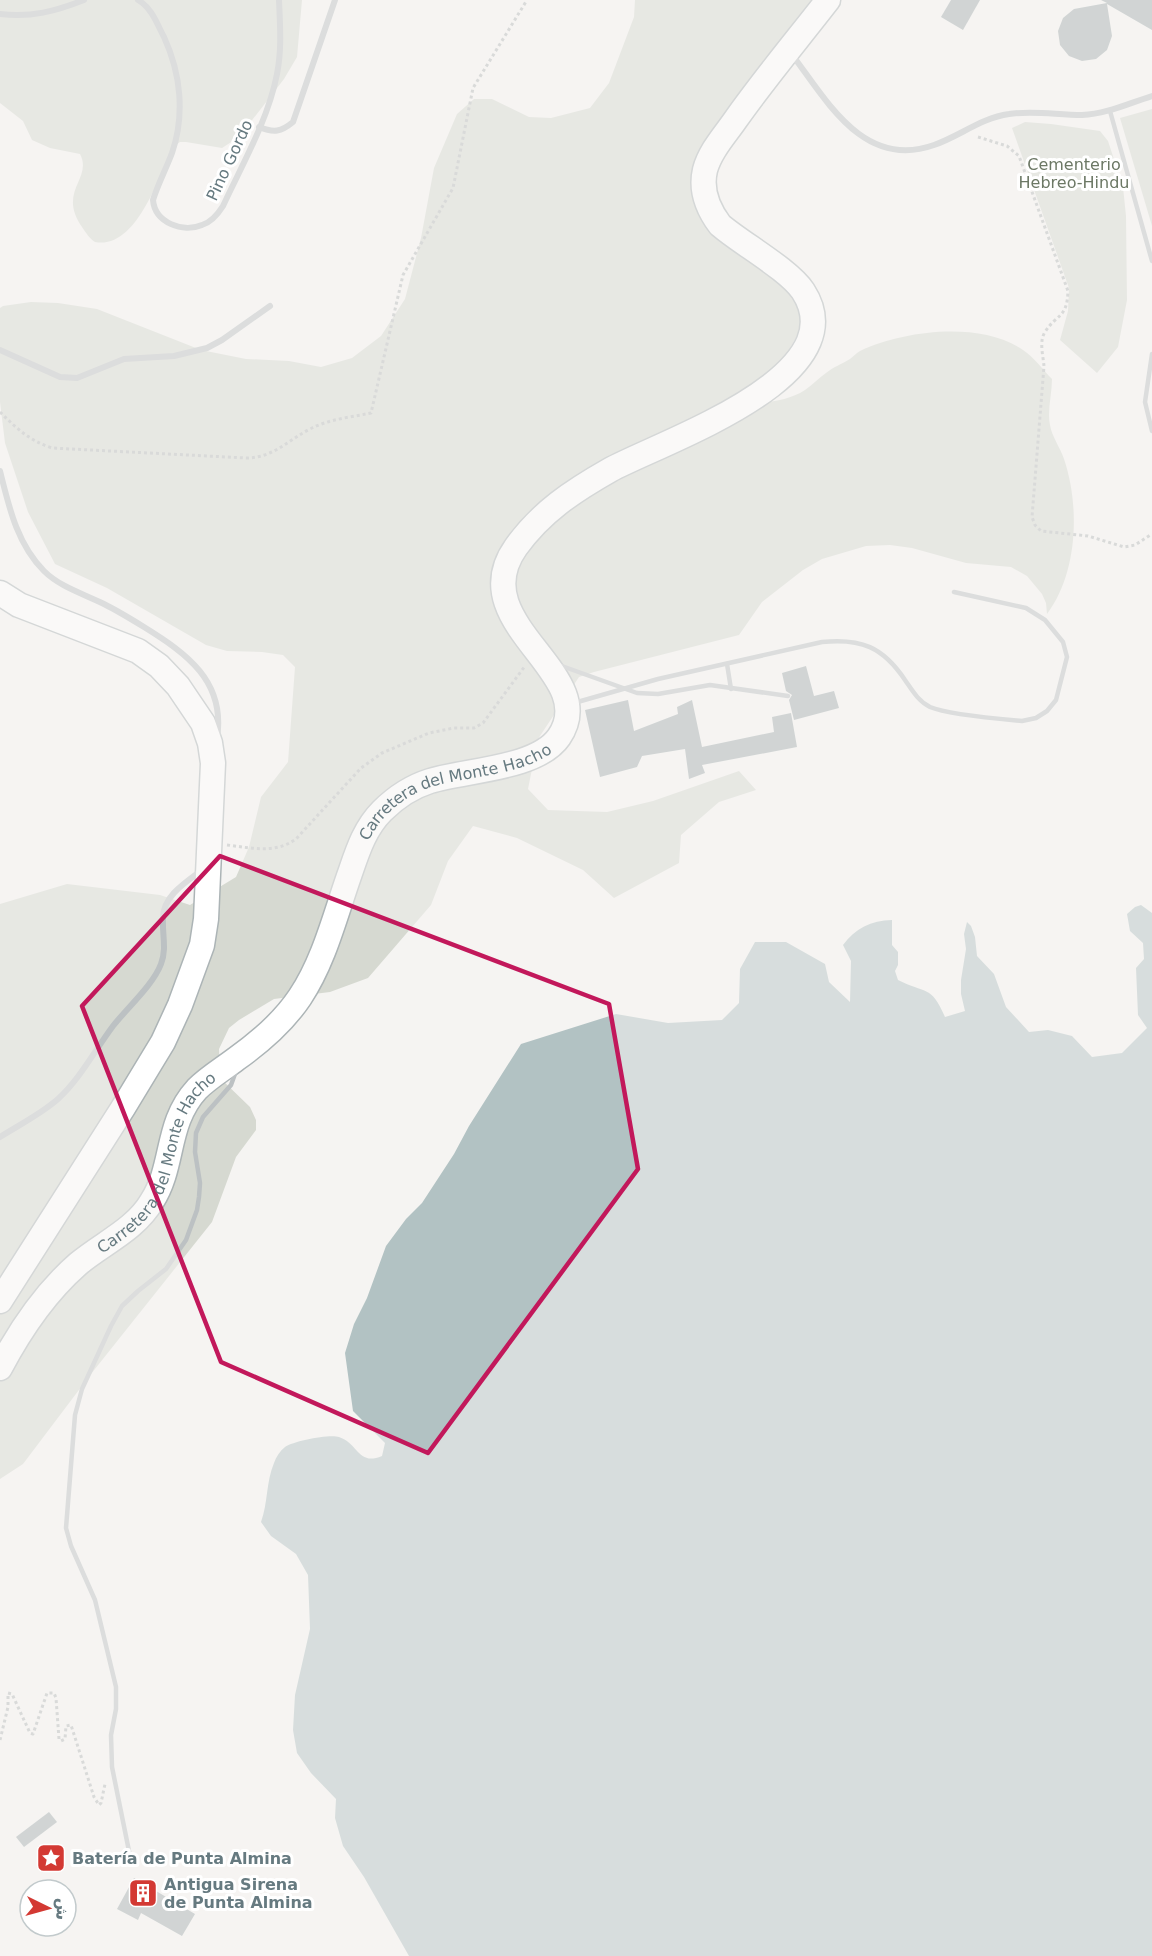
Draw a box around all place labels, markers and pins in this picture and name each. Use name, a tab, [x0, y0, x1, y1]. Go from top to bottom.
place icon: Batería de Punta Almina	[35, 1842, 67, 1874]
place label: Batería de Punta Almina	[72, 1849, 292, 1868]
place label: Antigua Sirena de Punta Almina	[164, 1875, 313, 1912]
building icon: Antigua Sirena de Punta Almina	[127, 1877, 159, 1909]

